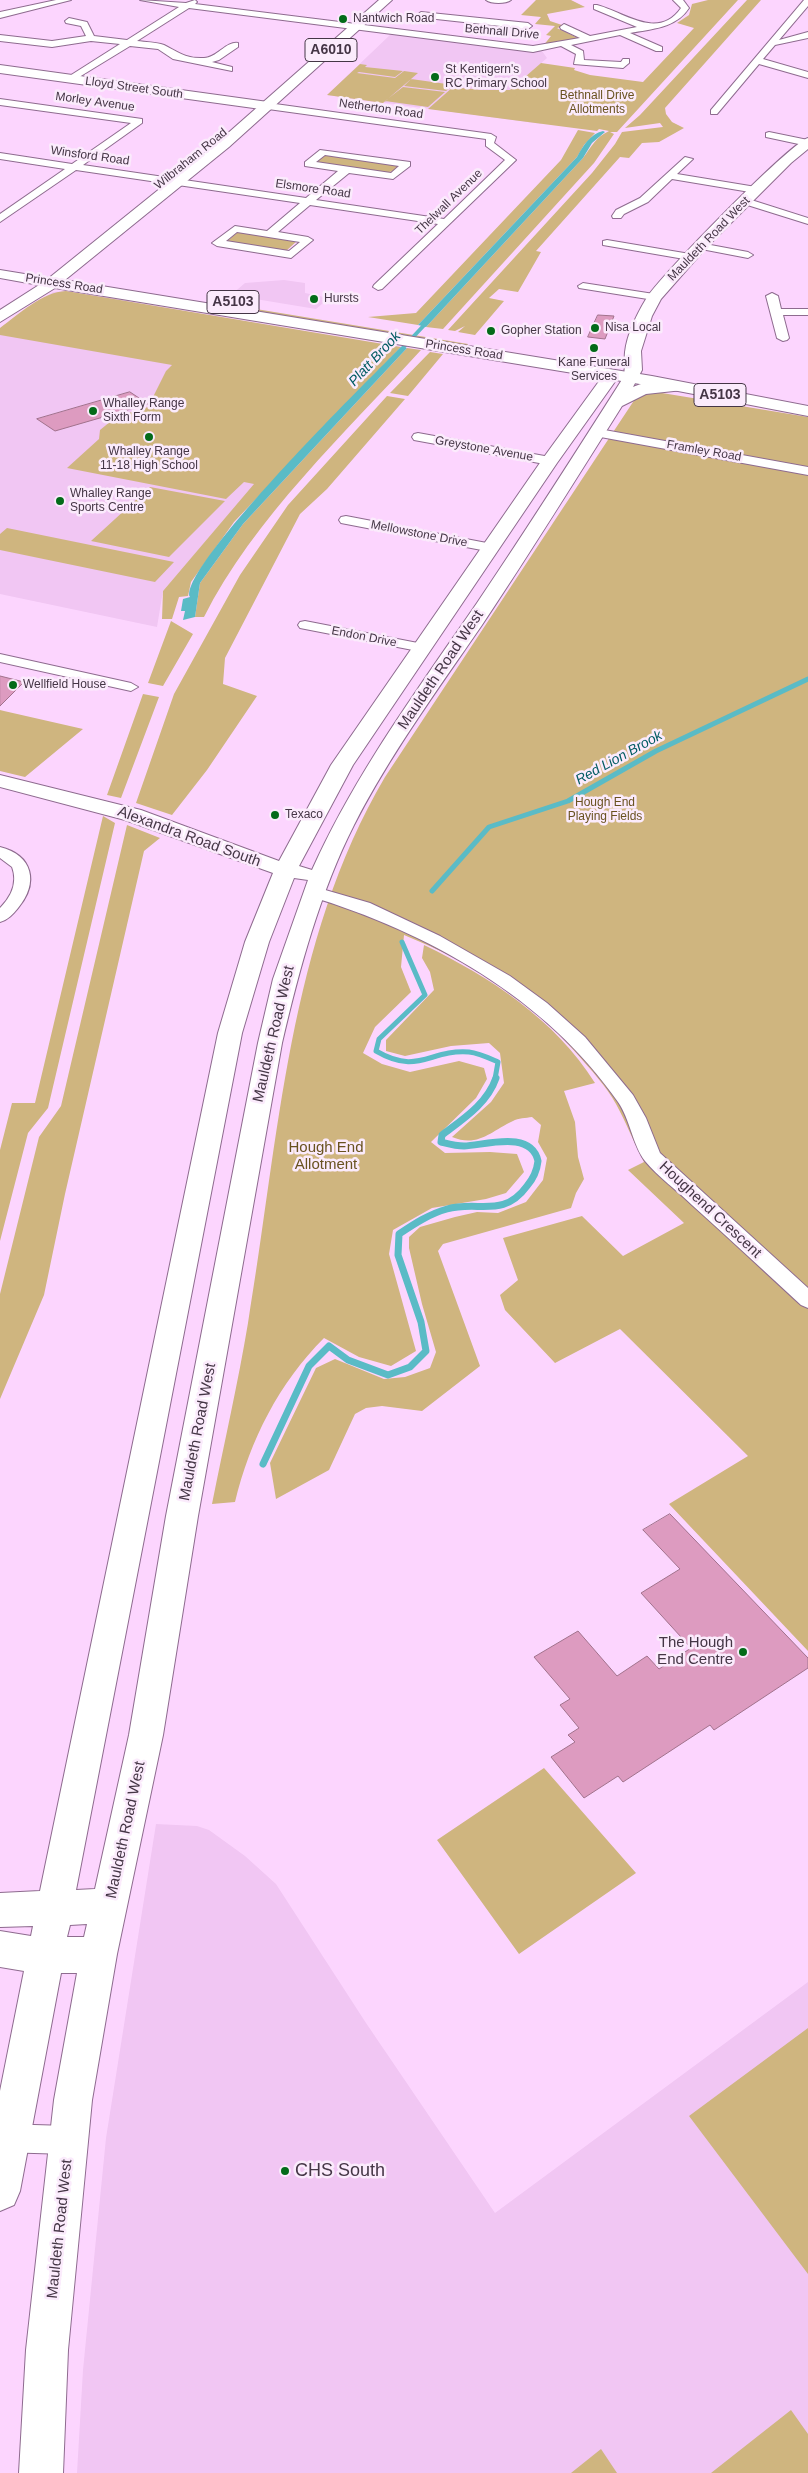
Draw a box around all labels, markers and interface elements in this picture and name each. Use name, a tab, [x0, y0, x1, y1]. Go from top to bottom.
place label: Nantwich Road	[353, 12, 434, 26]
marker: Nantwich Road	[337, 13, 349, 25]
street label: Bethnall Drive	[464, 22, 540, 42]
road number: A6010	[305, 38, 357, 62]
place label: St Kentigern's RC Primary School	[445, 63, 547, 91]
marker: St Kentigern's RC Primary School	[429, 71, 441, 83]
street label: Lloyd Street South	[84, 74, 184, 102]
street label: Morley Avenue	[54, 89, 136, 115]
park label: Bethnall Drive Allotments	[560, 89, 634, 117]
street label: Netherton Road	[338, 96, 424, 122]
street label: Wilbraham Road	[152, 125, 230, 193]
street label: Winsford Road	[50, 143, 130, 169]
street label: Thelwall Avenue	[412, 166, 486, 238]
street label: Elsmore Road	[274, 177, 352, 201]
street label: Mauldeth Road West	[665, 194, 753, 284]
street label: Princess Road	[24, 271, 104, 297]
road number: A5103	[207, 290, 259, 314]
place label: Hursts	[324, 292, 359, 306]
marker: Hursts	[308, 293, 320, 305]
place label: Nisa Local	[605, 321, 661, 335]
marker: Nisa Local	[589, 322, 601, 334]
place label: Gopher Station	[501, 324, 582, 338]
marker: Gopher Station	[485, 325, 497, 337]
water label: Platt Brook	[346, 328, 404, 390]
street label: Princess Road	[424, 337, 504, 363]
marker: Kane Funeral Services	[588, 342, 600, 354]
place label: Kane Funeral Services	[558, 356, 630, 384]
road number: A5103	[694, 384, 746, 406]
place label: Whalley Range Sixth Form	[103, 397, 184, 425]
marker: Whalley Range Sixth Form	[87, 405, 99, 417]
marker: Whalley Range 11-18 High School	[143, 431, 155, 443]
street label: Greystone Avenue	[434, 433, 534, 465]
street label: Framley Road	[666, 437, 742, 465]
place label: Whalley Range 11-18 High School	[100, 445, 198, 473]
place label: Whalley Range Sports Centre	[70, 487, 151, 515]
marker: Whalley Range Sports Centre	[54, 495, 66, 507]
street label: Mellowstone Drive	[370, 518, 468, 550]
street label: Mauldeth Road West	[394, 607, 488, 733]
street label: Endon Drive	[330, 624, 398, 650]
place label: Wellfield House	[23, 678, 106, 692]
marker: Wellfield House	[7, 679, 19, 691]
water label: Red Lion Brook	[573, 727, 665, 789]
park label: Hough End Playing Fields	[568, 796, 642, 824]
street label: Alexandra Road South	[115, 803, 263, 871]
place label: Texaco	[285, 808, 323, 822]
marker: Texaco	[269, 809, 281, 821]
street label: Mauldeth Road West	[250, 964, 298, 1104]
park label: Hough End Allotment	[288, 1139, 364, 1174]
street label: Houghend Crescent	[655, 1158, 765, 1262]
street label: Mauldeth Road West	[176, 1362, 220, 1502]
place label: The Hough End Centre	[657, 1634, 733, 1669]
marker: The Hough End Centre	[737, 1646, 749, 1658]
street label: Mauldeth Road West	[103, 1760, 149, 1900]
street label: Mauldeth Road West	[44, 2159, 76, 2299]
place label: CHS South	[295, 2160, 385, 2182]
marker: CHS South	[279, 2165, 291, 2177]

